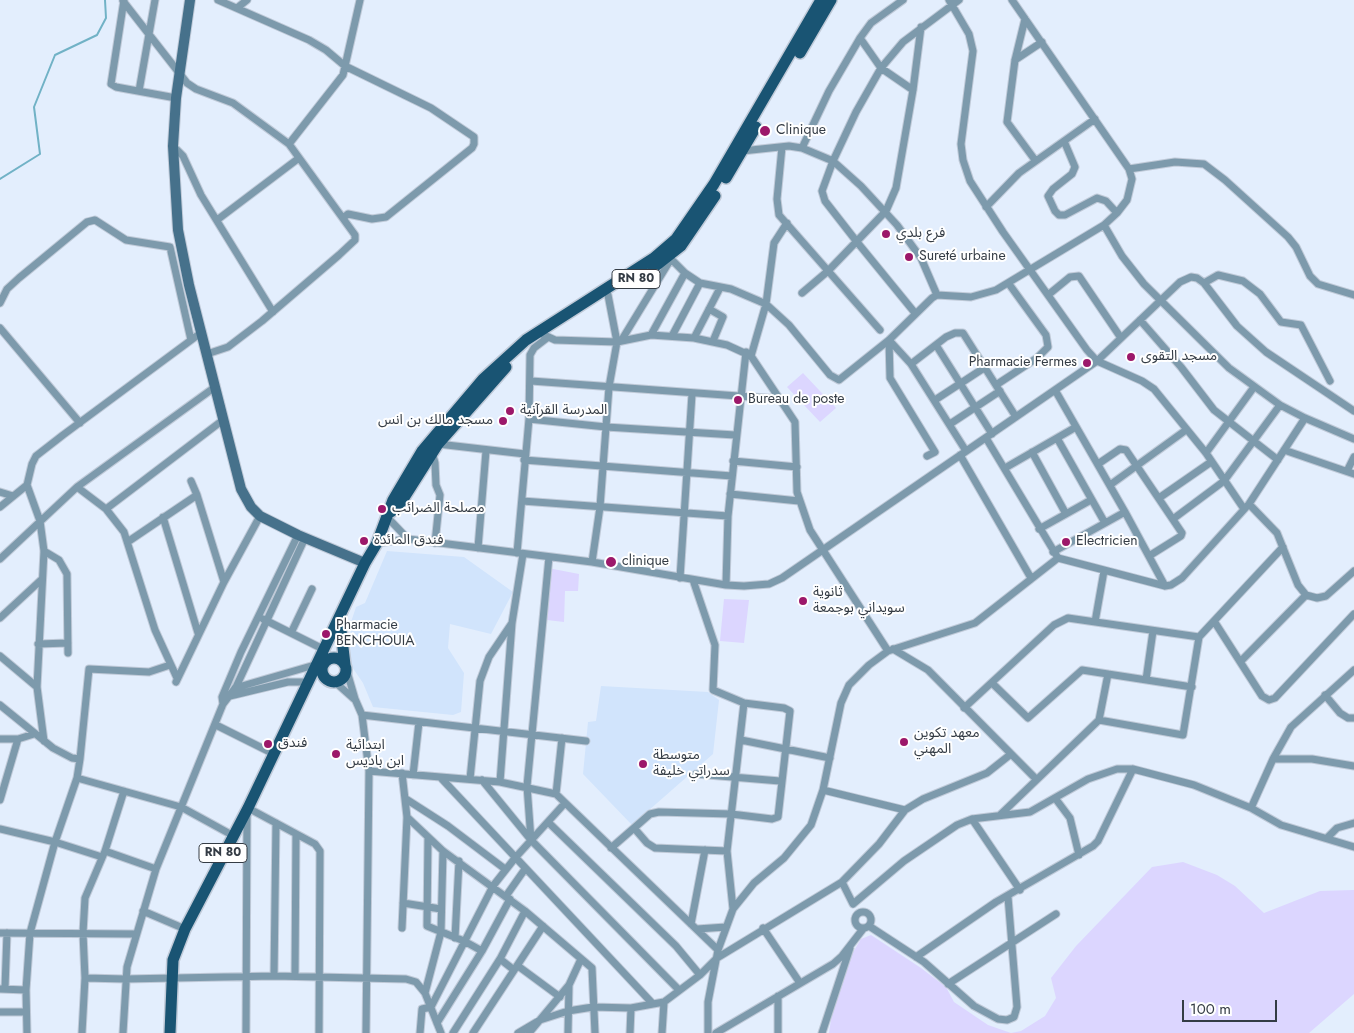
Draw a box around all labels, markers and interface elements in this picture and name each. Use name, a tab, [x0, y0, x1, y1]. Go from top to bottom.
place label: Clinique	[776, 123, 826, 139]
marker: Clinique	[758, 124, 772, 138]
place label: فرع بلدي	[896, 226, 945, 242]
marker: فرع بلدي	[880, 228, 892, 240]
place label: Sureté urbaine	[919, 249, 1006, 265]
marker: Sureté urbaine	[903, 251, 915, 263]
road number: RN 80	[612, 270, 660, 288]
place label: مسجد التقوى	[1141, 349, 1217, 365]
marker: مسجد التقوى	[1125, 351, 1137, 363]
place label: Pharmacie Fermes	[969, 355, 1077, 371]
marker: Pharmacie Fermes	[1081, 357, 1093, 369]
place label: Bureau de poste	[748, 392, 844, 408]
marker: Bureau de poste	[732, 394, 744, 406]
place label: المدرسة القرآنية	[520, 403, 607, 419]
marker: المدرسة القرآنية	[504, 405, 516, 417]
place label: مسجد مالك بن انس	[378, 413, 493, 429]
marker: مسجد مالك بن انس	[497, 415, 509, 427]
place label: مصلحة الضرائب	[392, 501, 485, 517]
marker: مصلحة الضرائب	[376, 503, 388, 515]
place label: فندق المائدة	[374, 533, 444, 549]
place label: Electricien	[1076, 534, 1138, 550]
marker: فندق المائدة	[358, 535, 370, 547]
marker: Electricien	[1060, 536, 1072, 548]
place label: clinique	[622, 554, 669, 570]
marker: clinique	[604, 555, 618, 569]
place label: ثانوية سويداني بوجمعة	[813, 585, 905, 618]
marker: ثانوية سويداني بوجمعة	[797, 595, 809, 607]
place label: Pharmacie BENCHOUIA	[336, 618, 414, 650]
marker: Pharmacie BENCHOUIA	[320, 628, 332, 640]
place label: معهد تكوين المهني	[914, 726, 980, 759]
place label: فندق	[278, 736, 307, 752]
marker: معهد تكوين المهني	[898, 736, 910, 748]
marker: فندق	[262, 738, 274, 750]
place label: ابتدائية ابن باديس	[346, 738, 404, 770]
marker: ابتدائية ابن باديس	[330, 748, 342, 760]
place label: متوسطة سدراتي خليفة	[653, 748, 730, 780]
marker: متوسطة سدراتي خليفة	[637, 758, 649, 770]
road number: RN 80	[199, 844, 247, 862]
scale bar	[1184, 990, 1279, 1022]
text: 100 m	[1190, 998, 1231, 1020]

